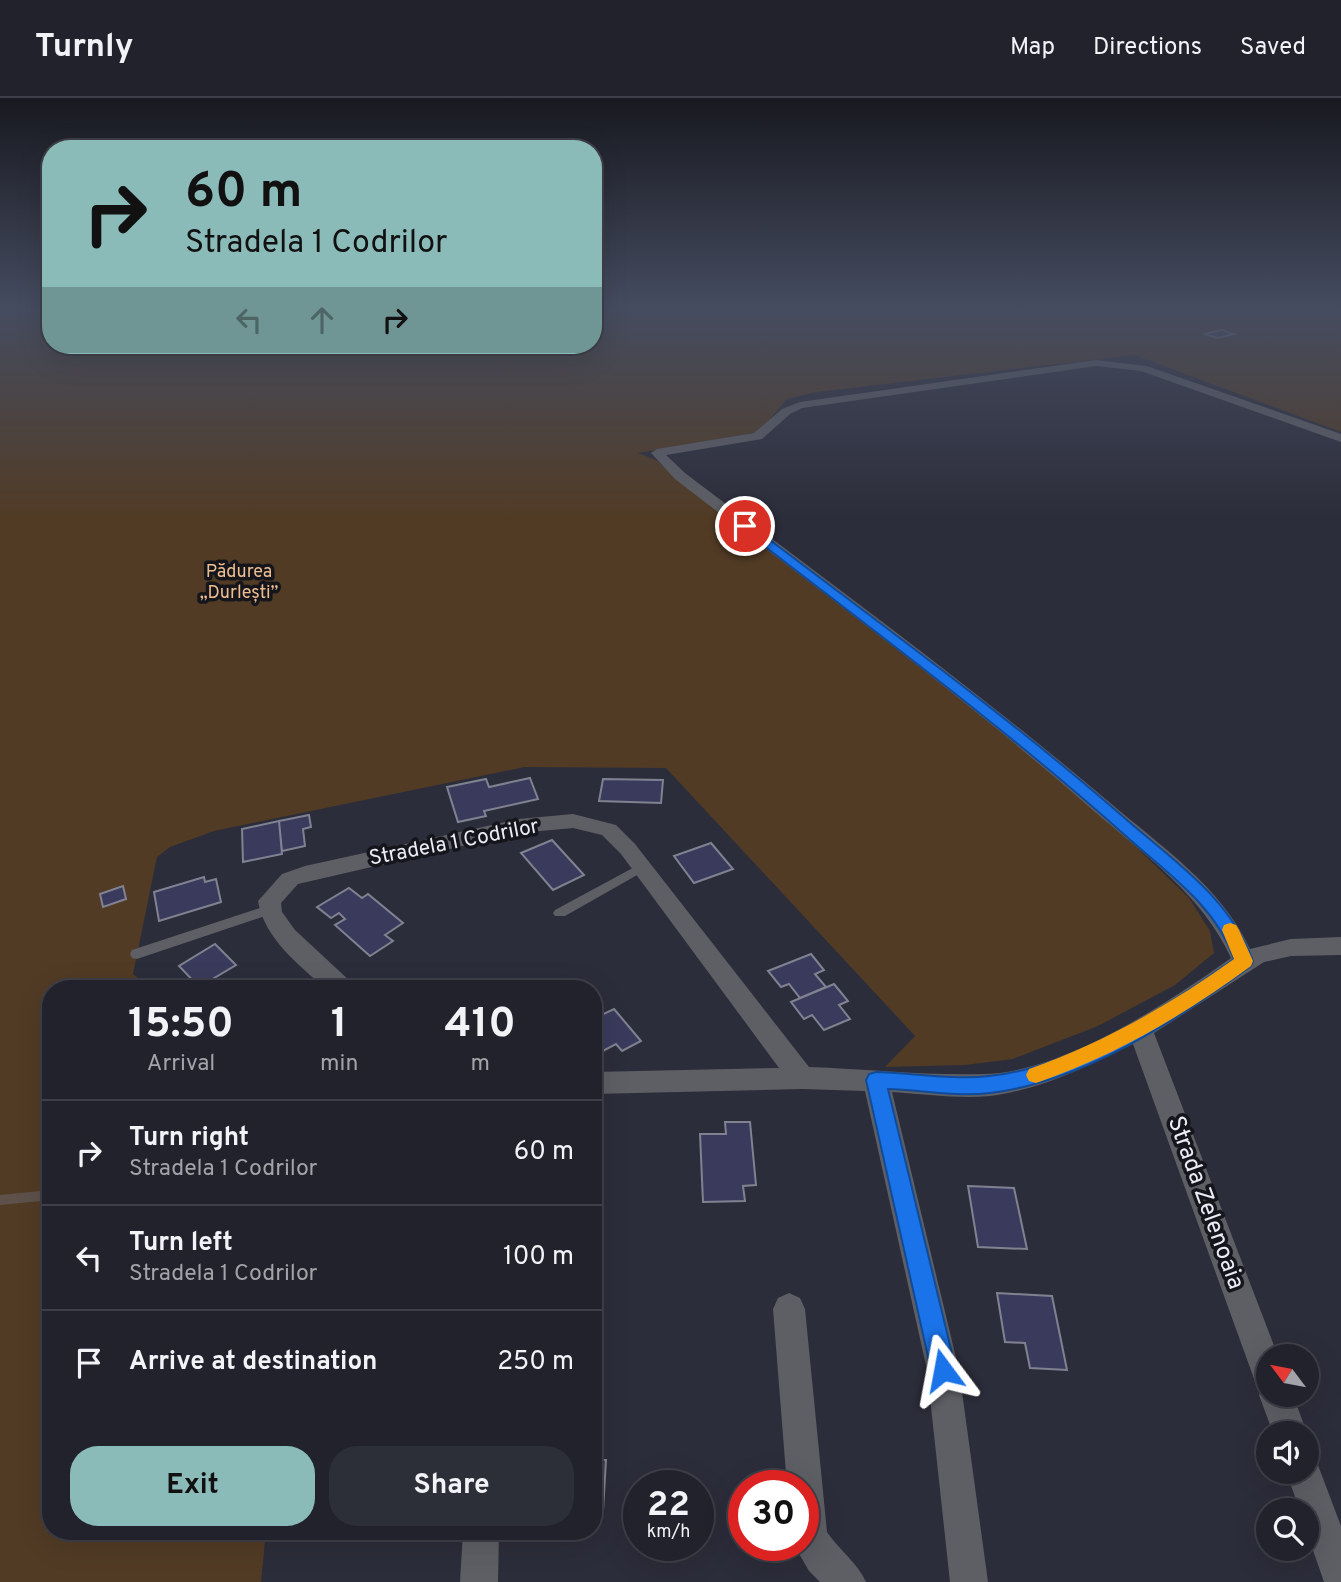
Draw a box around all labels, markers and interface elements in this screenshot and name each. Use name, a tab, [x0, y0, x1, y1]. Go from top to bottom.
text: Turnly	[35, 27, 133, 69]
text: Map	[1010, 33, 1055, 63]
text: Directions	[1093, 33, 1202, 63]
text: Saved	[1240, 33, 1306, 63]
text: 60 m	[185, 163, 303, 225]
icon: right	[70, 168, 161, 259]
text: Stradela 1 Codrilor	[185, 224, 447, 264]
icon: left	[230, 301, 268, 339]
icon: ahead	[303, 301, 341, 339]
icon: right	[376, 301, 414, 339]
pin	[715, 496, 775, 556]
icon: arrive	[726, 507, 764, 545]
park label: Pădurea „Durlești”	[200, 561, 278, 605]
street label: Stradela 1 Codrilor	[367, 813, 541, 873]
text: 15:50	[128, 999, 234, 1052]
text: 1	[331, 999, 348, 1052]
text: 410	[444, 999, 516, 1052]
text: Arrival	[147, 1050, 215, 1079]
text: min	[320, 1050, 358, 1079]
text: m	[470, 1050, 490, 1079]
street label: Strada Zelenoaia	[1160, 1112, 1250, 1294]
text: Turn right	[129, 1122, 249, 1155]
icon: right	[70, 1134, 108, 1172]
text: 60 m	[514, 1136, 574, 1169]
text: Stradela 1 Codrilor	[129, 1155, 318, 1184]
text: Turn left	[129, 1227, 233, 1260]
icon: left	[70, 1239, 108, 1277]
text: 100 m	[503, 1241, 574, 1274]
text: Stradela 1 Codrilor	[129, 1260, 318, 1289]
position arrow	[906, 1333, 980, 1407]
icon: arrive	[70, 1344, 108, 1382]
north arrow	[1256, 1344, 1320, 1407]
map controls	[1256, 1344, 1319, 1561]
text: Arrive at destination	[129, 1346, 377, 1379]
text: 250 m	[497, 1346, 574, 1379]
button: sound	[1256, 1421, 1319, 1484]
button: Exit	[70, 1446, 315, 1526]
button: Share	[329, 1446, 574, 1526]
speed limit sign: 30	[728, 1470, 819, 1561]
text: 22	[647, 1484, 690, 1528]
button: search	[1256, 1498, 1319, 1561]
text: km/h	[647, 1521, 690, 1544]

